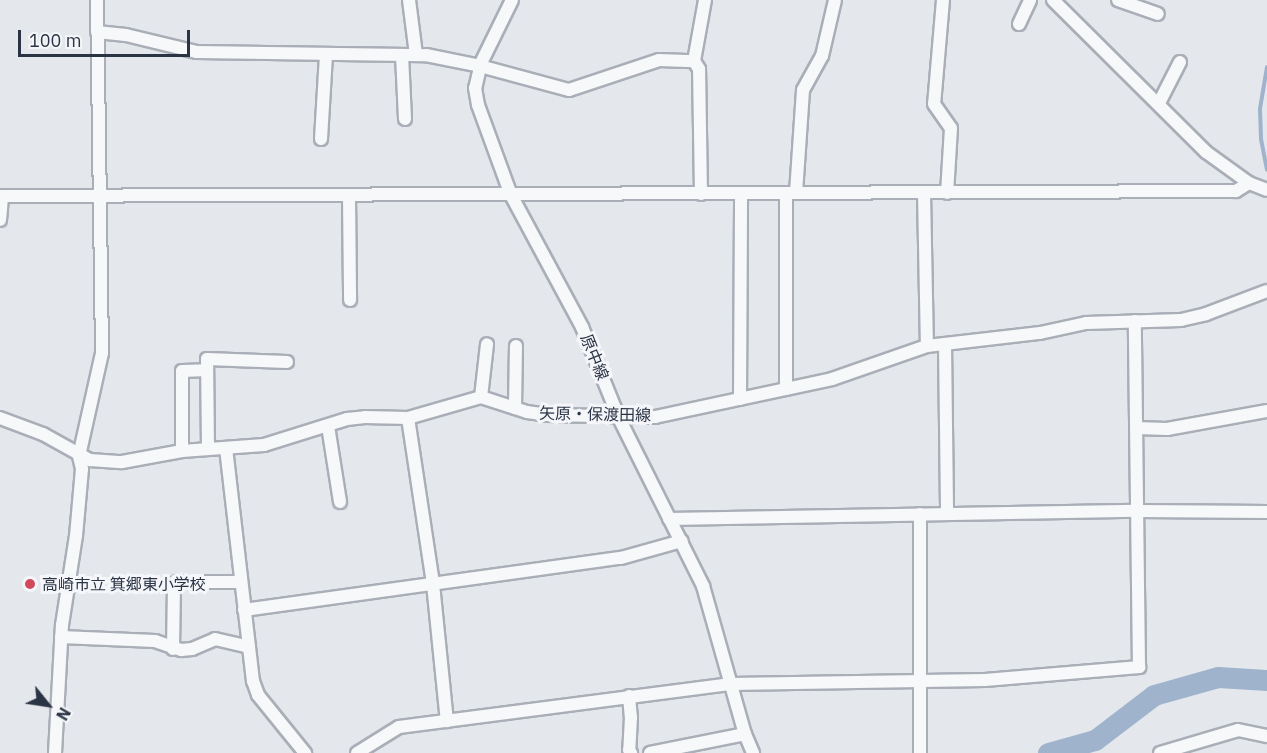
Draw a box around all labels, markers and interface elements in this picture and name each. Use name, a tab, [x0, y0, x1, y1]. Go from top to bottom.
scale bar	[21, 18, 194, 56]
text: 100 m	[29, 29, 81, 52]
street label: 原中線	[577, 331, 613, 383]
street label: 矢原・保渡田線	[539, 403, 651, 425]
place label: 高崎市立 箕郷東小学校	[42, 574, 206, 594]
marker: 高崎市立 箕郷東小学校	[23, 577, 37, 591]
north arrow	[18, 675, 78, 735]
text: N	[52, 704, 75, 724]

